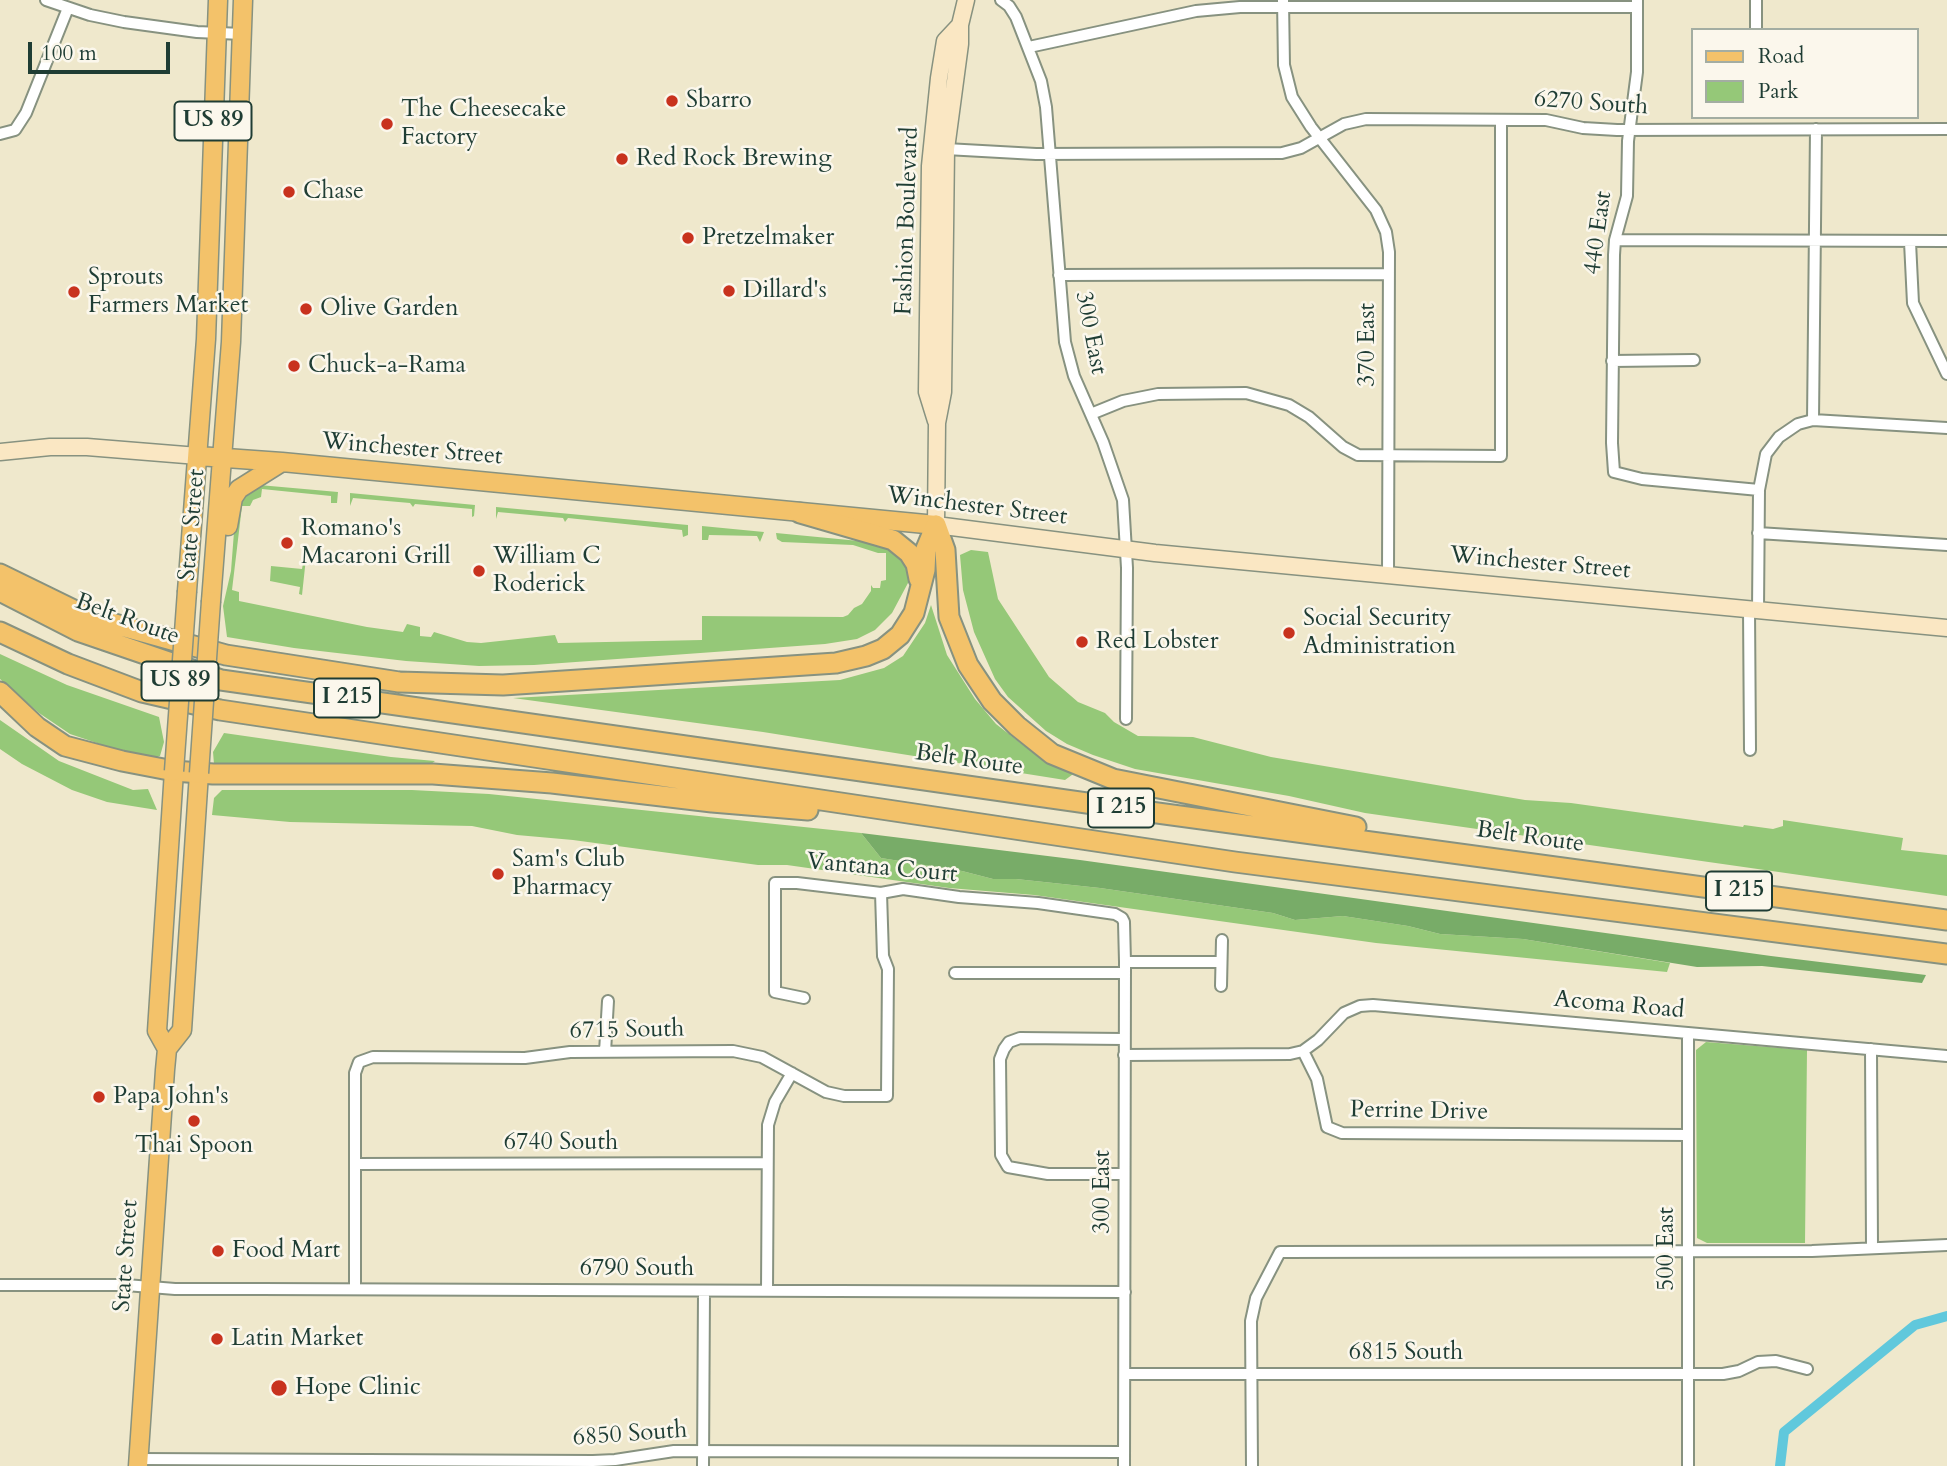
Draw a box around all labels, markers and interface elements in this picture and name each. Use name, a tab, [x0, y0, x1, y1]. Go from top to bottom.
scale bar	[32, 28, 173, 72]
legend	[1692, 28, 1919, 119]
text: 100 m	[41, 39, 97, 68]
text: Road	[1758, 42, 1804, 71]
text: Park	[1758, 77, 1798, 106]
street label: 6270 South	[1533, 86, 1649, 122]
place label: Sbarro	[686, 87, 752, 115]
marker: Sbarro	[664, 93, 680, 109]
place label: The Cheesecake Factory	[401, 96, 566, 152]
road number: US 89	[174, 102, 252, 140]
marker: The Cheesecake Factory	[379, 116, 395, 132]
street label: Fashion Boulevard	[890, 126, 926, 316]
place label: Red Rock Brewing	[636, 145, 832, 173]
marker: Red Rock Brewing	[614, 151, 630, 167]
place label: Chase	[303, 178, 364, 206]
marker: Chase	[281, 184, 297, 200]
street label: 440 East	[1579, 189, 1619, 277]
place label: Pretzelmaker	[702, 224, 834, 252]
marker: Pretzelmaker	[680, 230, 696, 246]
place label: Sprouts Farmers Market	[88, 264, 248, 320]
place label: Dillard's	[743, 277, 827, 305]
marker: Dillard's	[721, 283, 737, 299]
marker: Sprouts Farmers Market	[66, 284, 82, 300]
street label: 300 East	[1068, 289, 1112, 377]
place label: Olive Garden	[320, 295, 459, 323]
marker: Olive Garden	[298, 301, 314, 317]
street label: 370 East	[1354, 303, 1382, 387]
place label: Chuck-a-Rama	[308, 352, 466, 380]
marker: Chuck-a-Rama	[286, 358, 302, 374]
street label: Winchester Street	[320, 428, 504, 472]
street label: State Street	[174, 468, 212, 582]
street label: Winchester Street	[885, 482, 1069, 532]
place label: Romano's Macaroni Grill	[301, 515, 451, 571]
marker: Romano's Macaroni Grill	[279, 535, 295, 551]
street label: Winchester Street	[1448, 542, 1632, 586]
place label: William C Roderick	[493, 543, 601, 599]
marker: William C Roderick	[471, 563, 487, 579]
street label: Belt Route	[71, 588, 183, 652]
place label: Social Security Administration	[1303, 605, 1456, 661]
marker: Social Security Administration	[1281, 625, 1297, 641]
place label: Red Lobster	[1096, 628, 1218, 656]
marker: Red Lobster	[1074, 634, 1090, 650]
road number: US 89	[142, 662, 218, 701]
road number: I 215	[314, 678, 380, 718]
street label: Belt Route	[913, 739, 1025, 783]
road number: I 215	[1088, 788, 1154, 828]
street label: Belt Route	[1474, 816, 1586, 860]
place label: Sam's Club Pharmacy	[512, 846, 625, 902]
street label: Vantana Court	[806, 848, 958, 890]
marker: Sam's Club Pharmacy	[490, 866, 506, 882]
road number: I 215	[1706, 872, 1772, 911]
street label: Acoma Road	[1553, 986, 1685, 1026]
street label: 6715 South	[569, 1016, 685, 1046]
place label: Papa John's	[113, 1083, 229, 1111]
marker: Papa John's	[91, 1089, 107, 1105]
street label: Perrine Drive	[1350, 1096, 1488, 1128]
marker: Thai Spoon	[186, 1113, 202, 1129]
street label: 6740 South	[504, 1129, 618, 1157]
place label: Thai Spoon	[135, 1132, 253, 1160]
street label: 300 East	[1089, 1150, 1117, 1234]
street label: State Street	[109, 1199, 145, 1313]
street label: 500 East	[1653, 1207, 1681, 1291]
place label: Food Mart	[232, 1237, 340, 1265]
marker: Food Mart	[210, 1243, 226, 1259]
street label: 6790 South	[580, 1255, 694, 1283]
place label: Latin Market	[231, 1325, 363, 1353]
marker: Latin Market	[209, 1331, 225, 1347]
street label: 6815 South	[1349, 1339, 1463, 1367]
place label: Hope Clinic	[295, 1374, 421, 1402]
marker: Hope Clinic	[269, 1378, 289, 1398]
street label: 6850 South	[572, 1417, 688, 1453]

